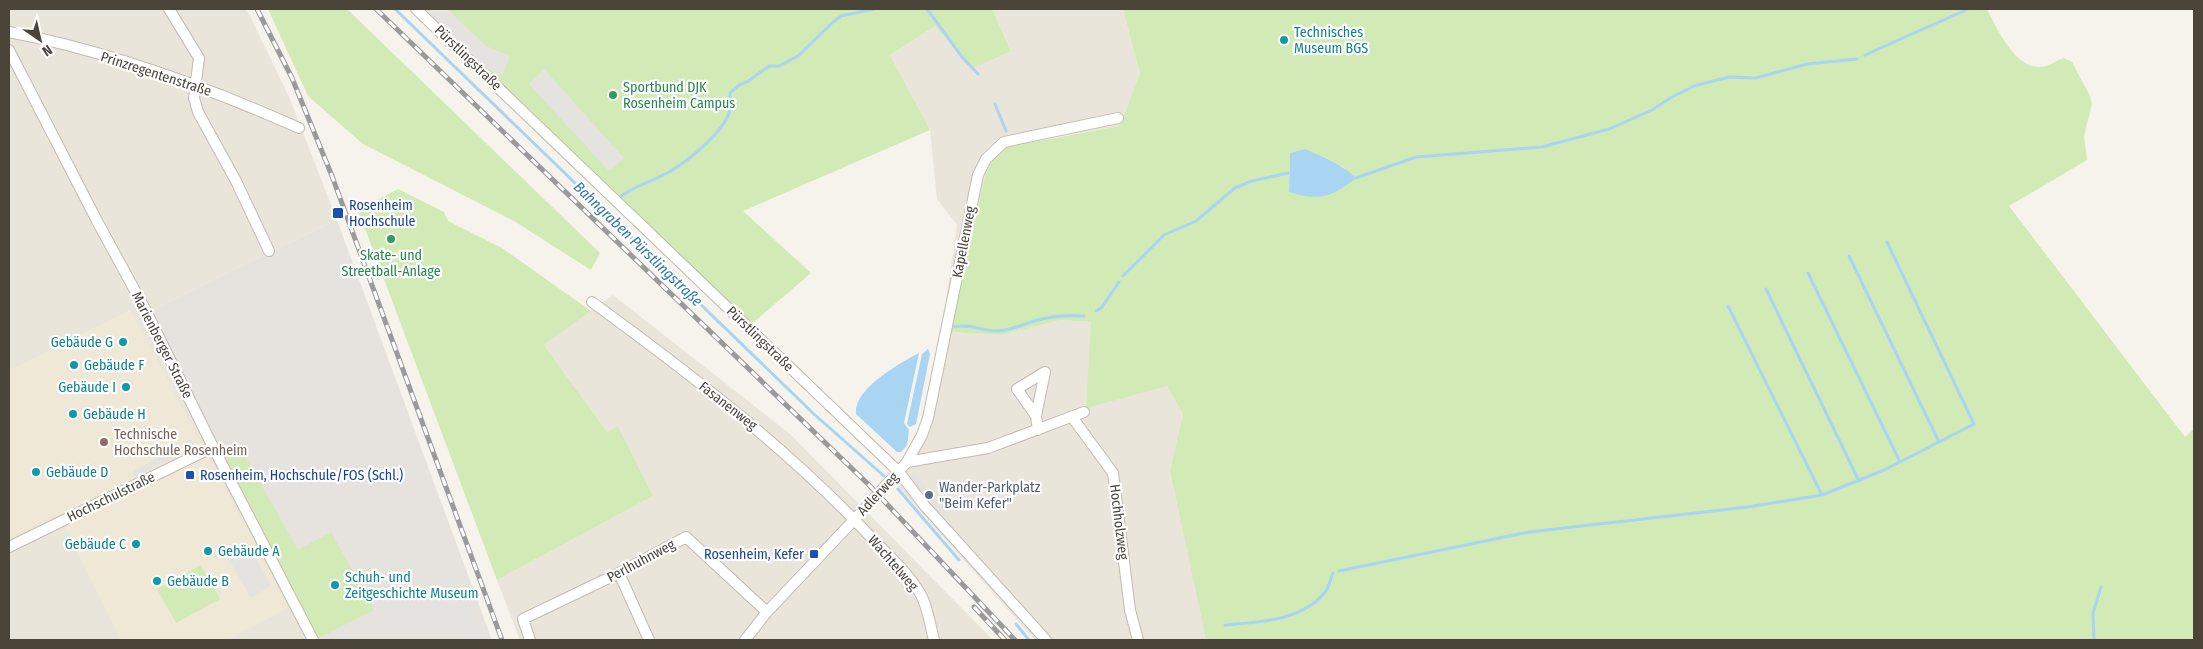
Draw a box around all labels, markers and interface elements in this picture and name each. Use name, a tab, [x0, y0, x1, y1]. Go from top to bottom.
north arrow	[15, 15, 65, 65]
street label: Pürstlingstraße	[431, 22, 505, 94]
place label: Technisches Museum BGS	[1294, 24, 1368, 57]
marker: Technisches Museum BGS	[1278, 34, 1290, 46]
text: N	[39, 41, 55, 60]
street label: Prinzregentenstraße	[99, 48, 214, 100]
place label: Sportbund DJK Rosenheim Campus	[623, 79, 735, 112]
marker: Sportbund DJK Rosenheim Campus	[607, 89, 619, 101]
water label: Bahngraben Pürstlingstraße	[570, 178, 706, 310]
place label: Rosenheim Hochschule	[349, 197, 416, 230]
street label: Kapellenweg	[949, 204, 979, 279]
marker: Rosenheim Hochschule	[331, 206, 345, 220]
marker: Skate- und Streetball-Anlage	[385, 233, 397, 245]
place label: Skate- und Streetball-Anlage	[341, 247, 441, 280]
street label: Marienberger Straße	[128, 289, 196, 401]
street label: Pürstlingstraße	[723, 303, 797, 375]
place label: Gebäude G	[51, 334, 113, 351]
marker: Gebäude G	[117, 336, 129, 348]
place label: Gebäude F	[84, 357, 144, 374]
marker: Gebäude F	[68, 359, 80, 371]
street label: Fasanenweg	[696, 378, 761, 434]
place label: Gebäude I	[58, 379, 116, 396]
marker: Gebäude I	[120, 381, 132, 393]
place label: Gebäude H	[83, 406, 146, 423]
marker: Gebäude H	[67, 408, 79, 420]
place label: Technische Hochschule Rosenheim	[114, 426, 247, 459]
marker: Technische Hochschule Rosenheim	[98, 436, 110, 448]
place label: Gebäude D	[46, 464, 108, 481]
marker: Gebäude D	[30, 466, 42, 478]
place label: Rosenheim, Hochschule/FOS (Schl.)	[200, 467, 403, 484]
street label: Hochschulstraße	[64, 468, 158, 526]
marker: Rosenheim, Hochschule/FOS (Schl.)	[184, 469, 196, 481]
street label: Adlerweg	[854, 469, 903, 519]
place label: Wander-Parkplatz "Beim Kefer"	[939, 479, 1041, 512]
street label: Hochholzweg	[1106, 483, 1132, 561]
marker: Wander-Parkplatz "Beim Kefer"	[923, 489, 935, 501]
street label: Wachtelweg	[864, 532, 922, 595]
place label: Gebäude C	[65, 536, 126, 553]
street label: Perlhuhnweg	[604, 536, 678, 586]
marker: Gebäude C	[130, 538, 142, 550]
place label: Gebäude A	[218, 543, 280, 560]
marker: Gebäude A	[202, 545, 214, 557]
place label: Rosenheim, Kefer	[704, 546, 804, 563]
marker: Rosenheim, Kefer	[808, 548, 820, 560]
place label: Schuh- und Zeitgeschichte Museum	[345, 569, 478, 602]
place label: Gebäude B	[167, 573, 229, 590]
marker: Gebäude B	[151, 575, 163, 587]
marker: Schuh- und Zeitgeschichte Museum	[329, 579, 341, 591]

